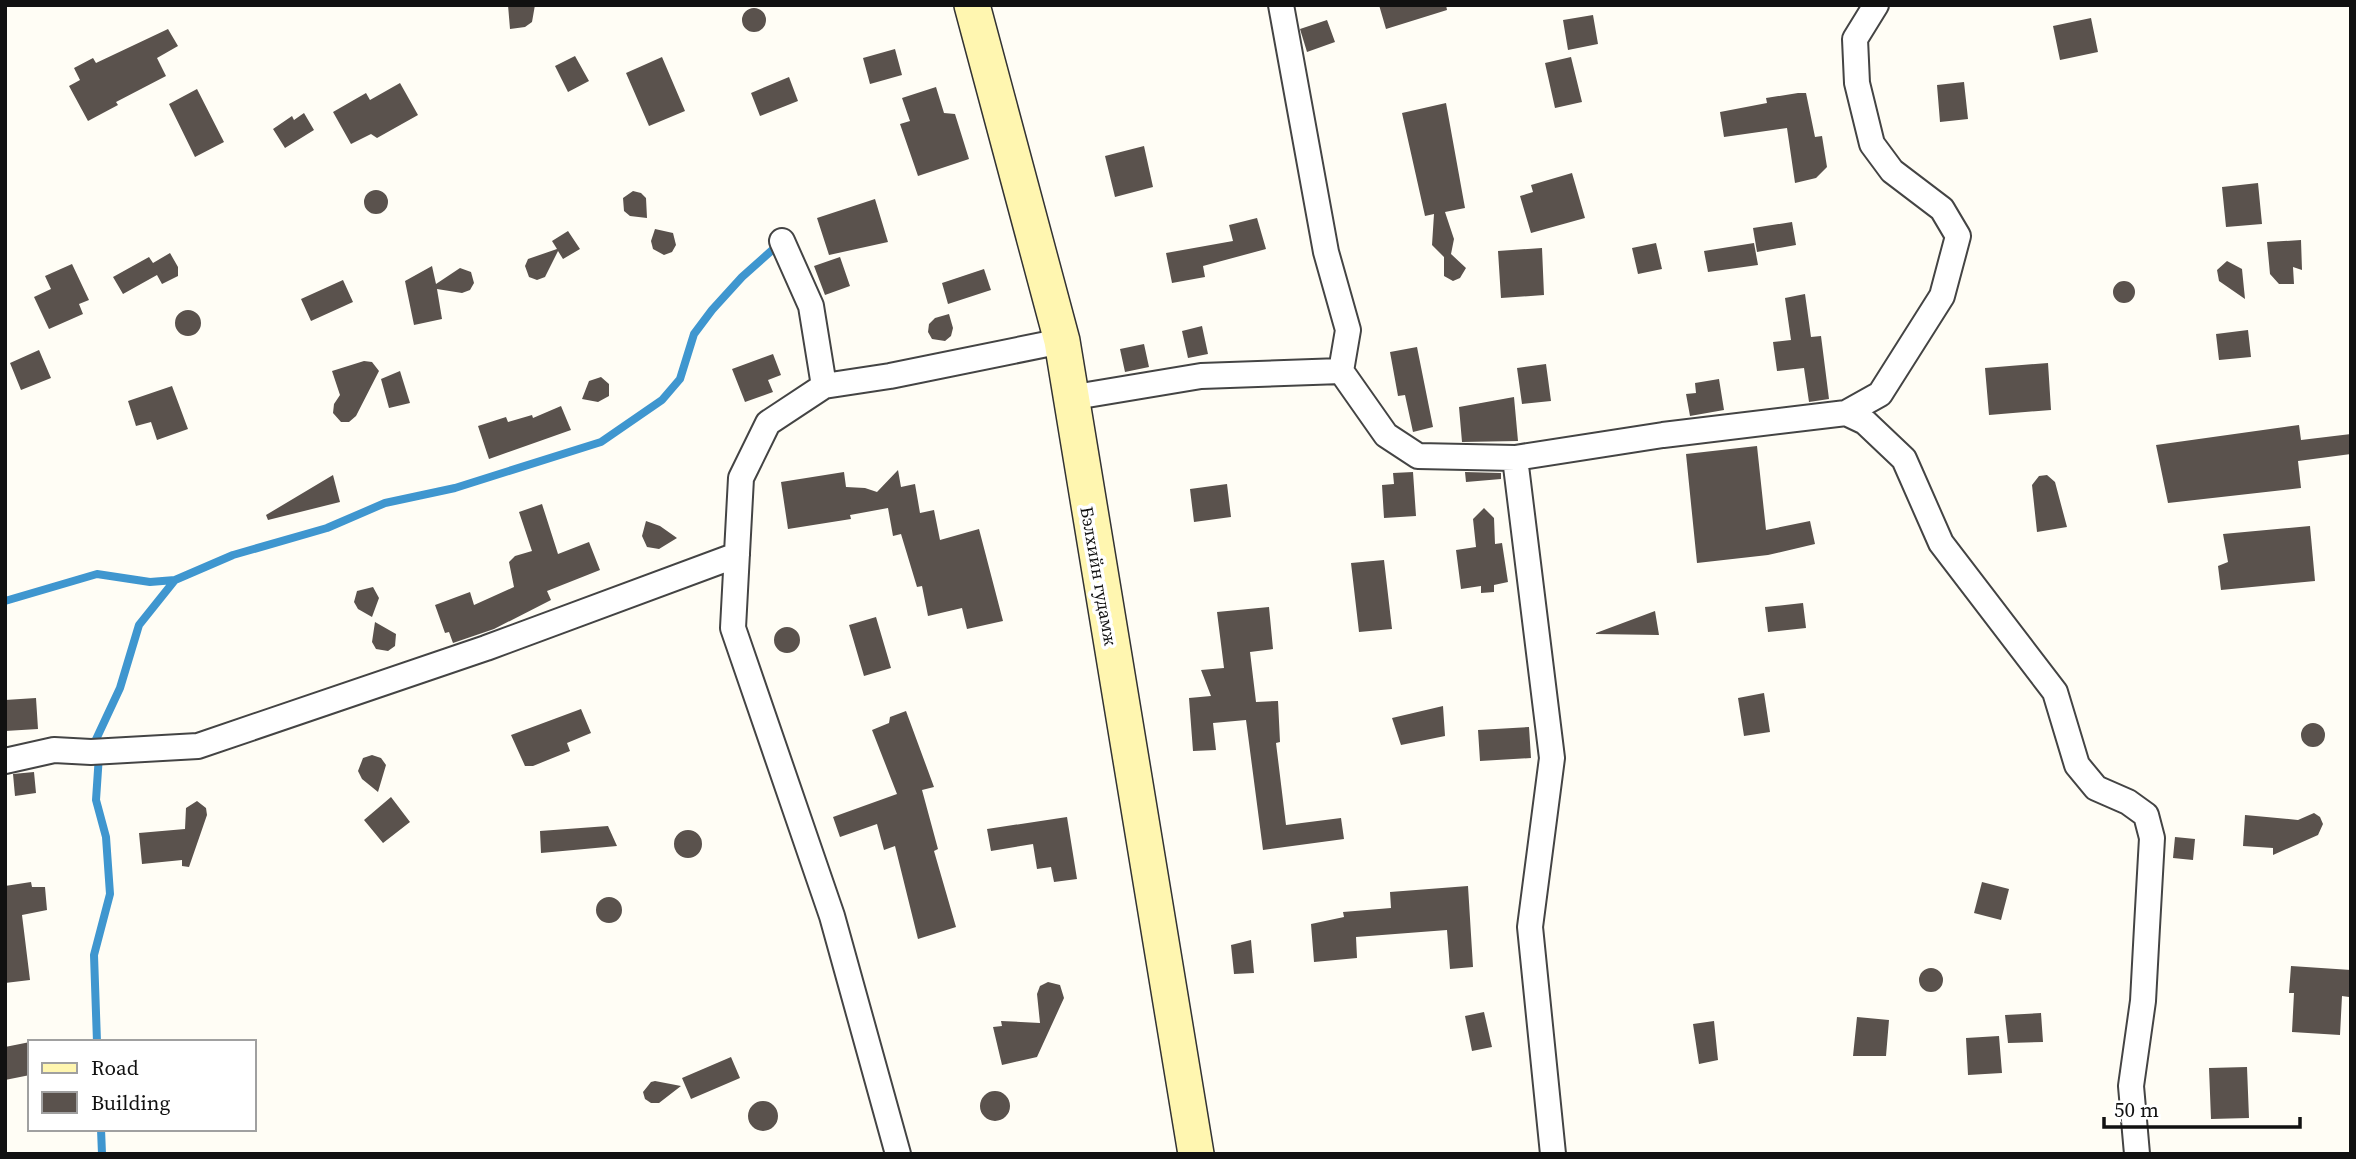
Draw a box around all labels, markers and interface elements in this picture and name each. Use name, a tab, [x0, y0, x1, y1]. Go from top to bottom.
street label: Бэлхийн гудамж	[1074, 504, 1124, 648]
legend	[28, 1040, 256, 1131]
text: Road	[91, 1053, 139, 1082]
scale bar	[2104, 1086, 2300, 1130]
text: Building	[91, 1088, 170, 1117]
text: 50 m	[2114, 1095, 2159, 1124]

